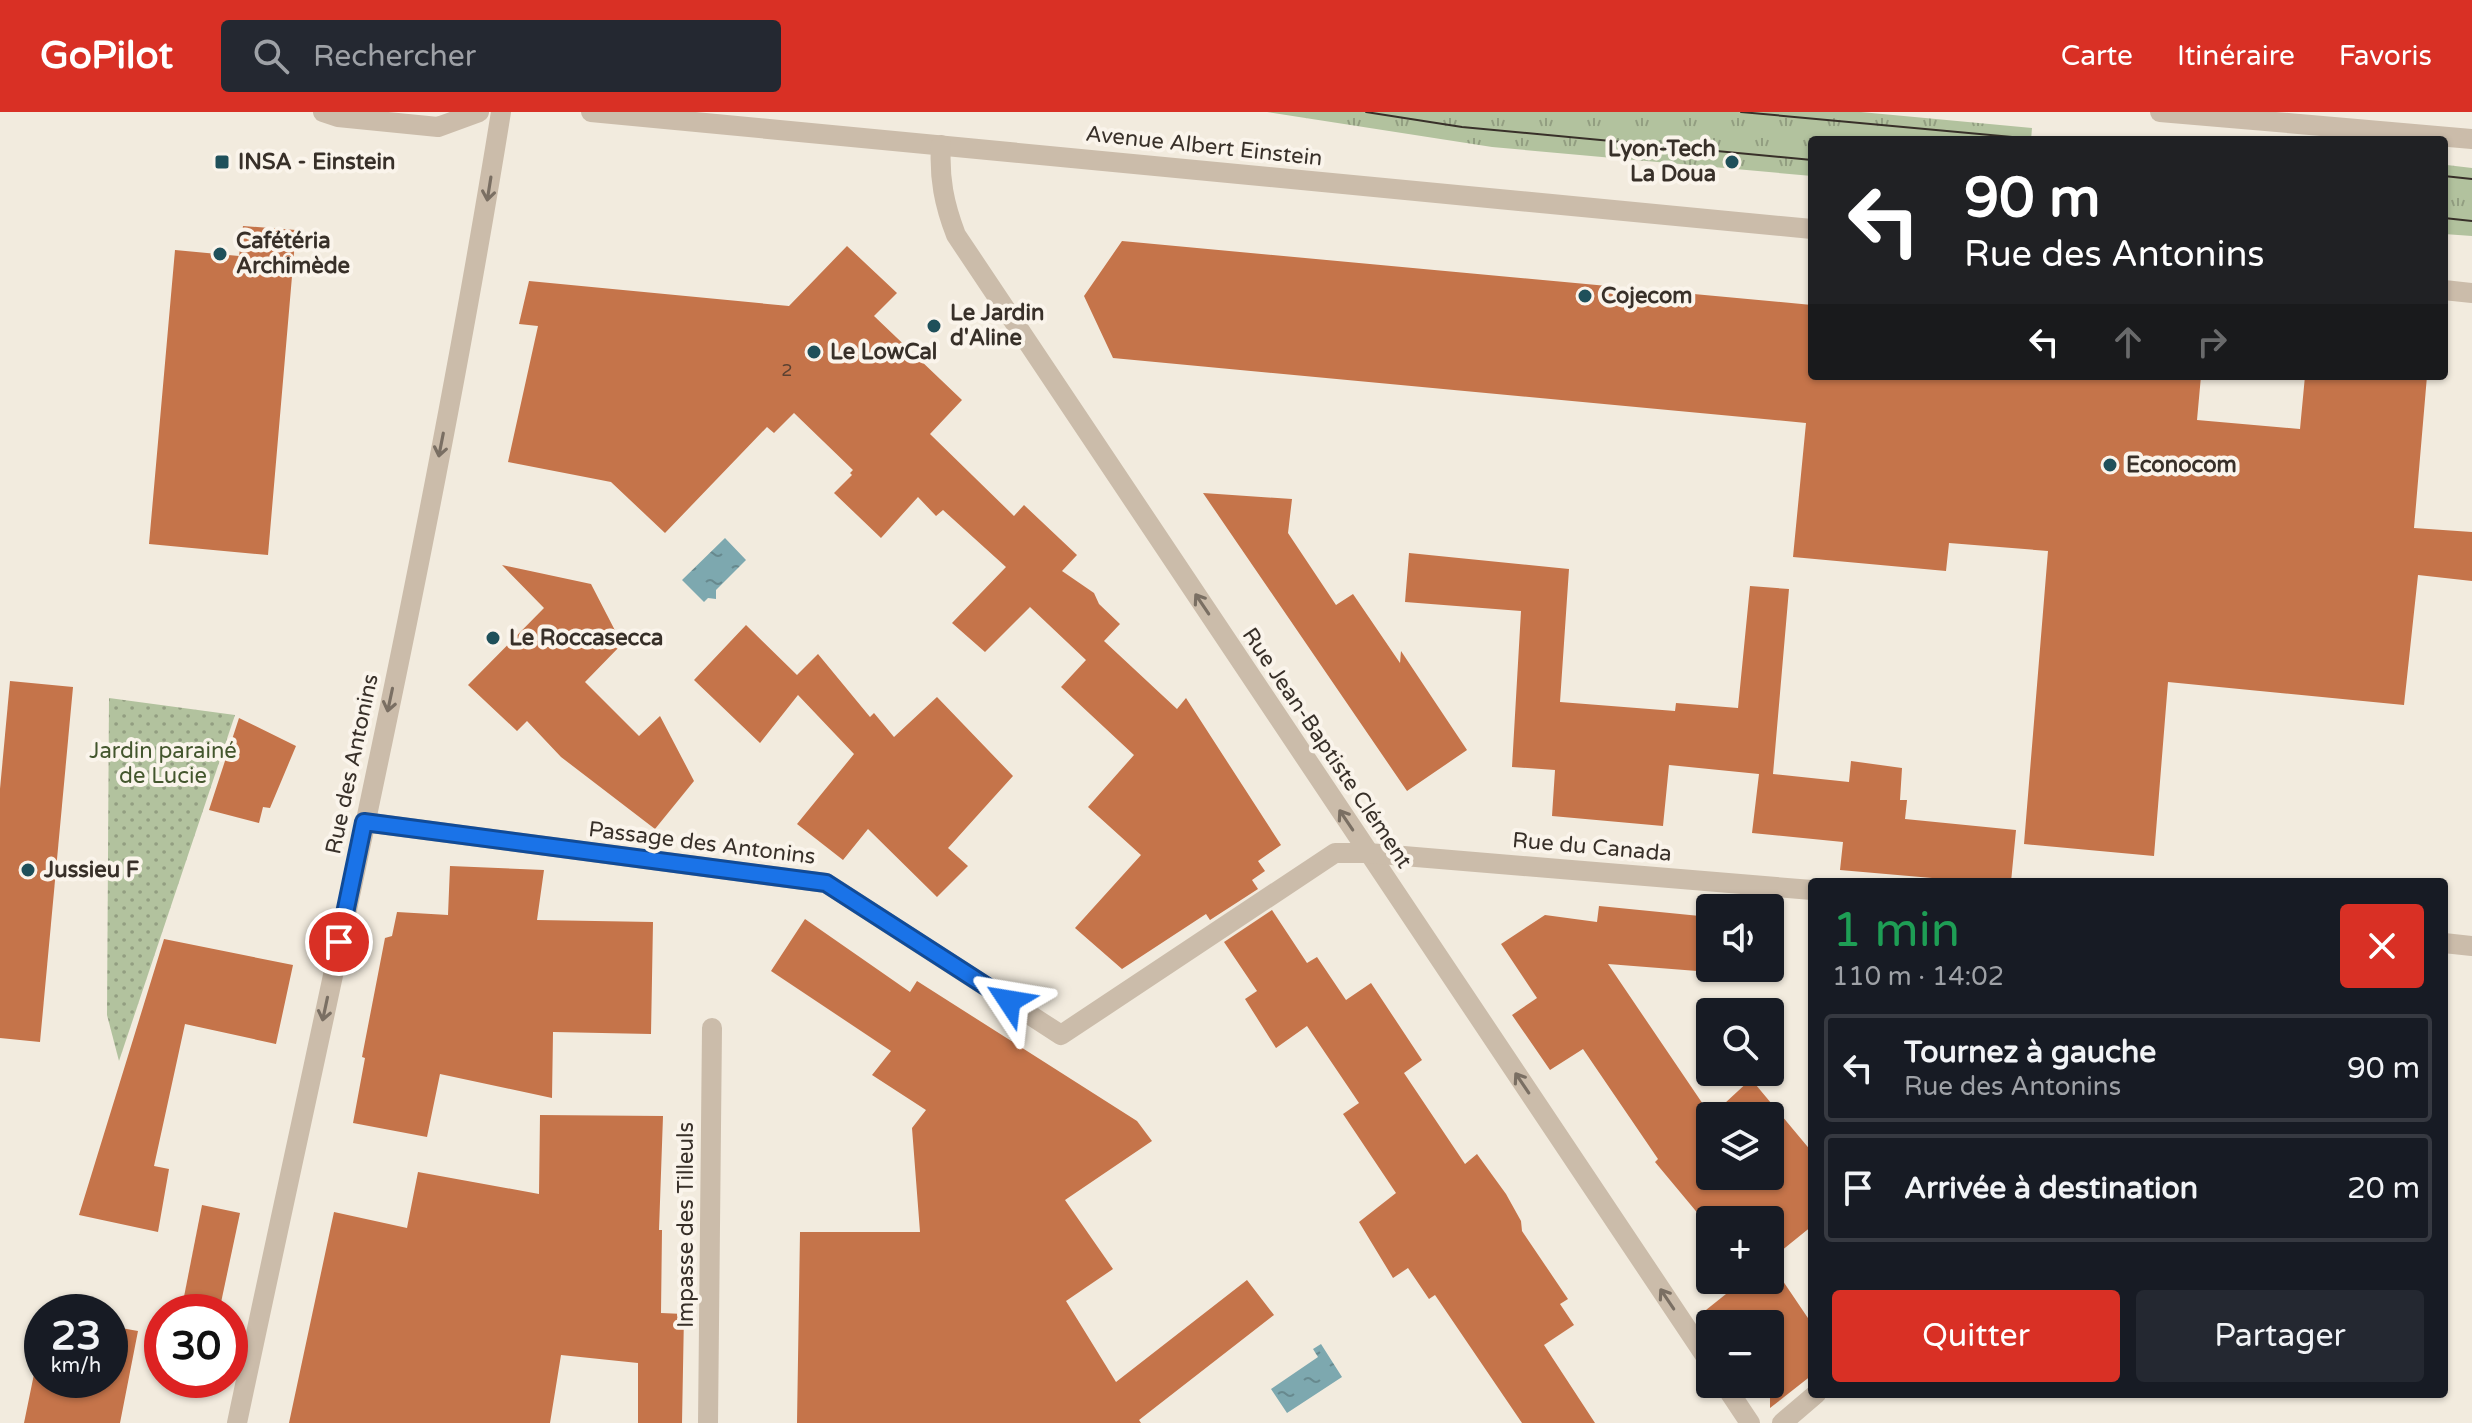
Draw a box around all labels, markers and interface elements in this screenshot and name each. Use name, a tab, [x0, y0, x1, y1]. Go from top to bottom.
search box	[221, 20, 781, 92]
text: GoPilot	[40, 33, 173, 79]
icon: search	[249, 34, 293, 78]
text: Rechercher	[313, 38, 476, 75]
text: Carte	[2061, 39, 2133, 73]
text: Itinéraire	[2177, 39, 2295, 73]
text: Favoris	[2339, 39, 2432, 73]
street label: Avenue Albert Einstein	[1084, 121, 1324, 171]
place label: Lyon-Tech La Doua	[1608, 136, 1716, 187]
place label: INSA - Einstein	[238, 149, 395, 175]
marker: INSA - Einstein	[213, 153, 231, 171]
marker: Lyon-Tech La Doua	[1723, 153, 1741, 171]
text: 90 m	[1964, 165, 2100, 232]
icon: left	[1832, 168, 1936, 272]
one-way arrow	[480, 176, 495, 201]
place label: Cafétéria Archimède	[236, 228, 350, 279]
text: Rue des Antonins	[1964, 233, 2265, 276]
marker: Cafétéria Archimède	[211, 245, 229, 263]
place label: Cojecom	[1601, 283, 1693, 309]
marker: Cojecom	[1576, 287, 1594, 305]
place label: Le Jardin d'Aline	[950, 300, 1044, 351]
marker: Le Jardin d'Aline	[925, 317, 943, 335]
icon: left	[2022, 320, 2066, 364]
icon: ahead	[2106, 320, 2150, 364]
icon: right	[2190, 320, 2234, 364]
place label: Le LowCal	[830, 339, 937, 365]
marker: Le LowCal	[805, 343, 823, 361]
house number: 2	[781, 359, 793, 381]
one-way arrow	[432, 431, 447, 457]
place label: Econocom	[2126, 452, 2237, 478]
marker: Econocom	[2101, 456, 2119, 474]
one-way arrow	[1194, 593, 1210, 615]
street label: Rue Jean-Baptiste Clément	[1237, 623, 1417, 873]
place label: Le Roccasecca	[509, 625, 663, 651]
marker: Le Roccasecca	[484, 629, 502, 647]
street label: Rue des Antonins	[320, 671, 384, 857]
one-way arrow	[382, 686, 397, 712]
park label: Jardin parainé de Lucie	[89, 738, 237, 789]
one-way arrow	[1338, 809, 1354, 832]
street label: Passage des Antonins	[587, 816, 817, 870]
street label: Rue du Canada	[1511, 827, 1673, 867]
place label: Jussieu F	[43, 857, 140, 883]
marker: Jussieu F	[19, 861, 37, 879]
map controls	[1696, 894, 1784, 1398]
button: sound	[1696, 894, 1784, 982]
text: 1 min	[1832, 902, 1960, 960]
button: close	[2340, 904, 2424, 988]
pin	[305, 908, 373, 976]
icon: arrive	[317, 920, 361, 964]
position arrow	[967, 959, 1051, 1043]
text: 110 m · 14:02	[1832, 961, 2004, 992]
one-way arrow	[317, 995, 332, 1021]
button: search	[1696, 998, 1784, 1086]
text: Tournez à gauche	[1904, 1034, 2156, 1071]
icon: left	[1836, 1046, 1880, 1090]
text: 90 m	[2347, 1050, 2420, 1087]
text: Rue des Antonins	[1904, 1071, 2121, 1102]
one-way arrow	[1514, 1072, 1530, 1094]
button: layers	[1696, 1102, 1784, 1190]
street label: Impasse des Tilleuls	[673, 1122, 699, 1328]
icon: arrive	[1836, 1166, 1880, 1210]
text: Arrivée à destination	[1904, 1170, 2198, 1207]
text: 20 m	[2347, 1170, 2420, 1207]
button: +	[1696, 1206, 1784, 1294]
one-way arrow	[1658, 1288, 1675, 1310]
button: Quitter	[1832, 1290, 2120, 1382]
button: Partager	[2136, 1290, 2424, 1382]
speed limit sign: 30	[144, 1294, 248, 1398]
button: −	[1696, 1310, 1784, 1398]
text: 23	[51, 1312, 101, 1360]
text: km/h	[51, 1354, 101, 1378]

